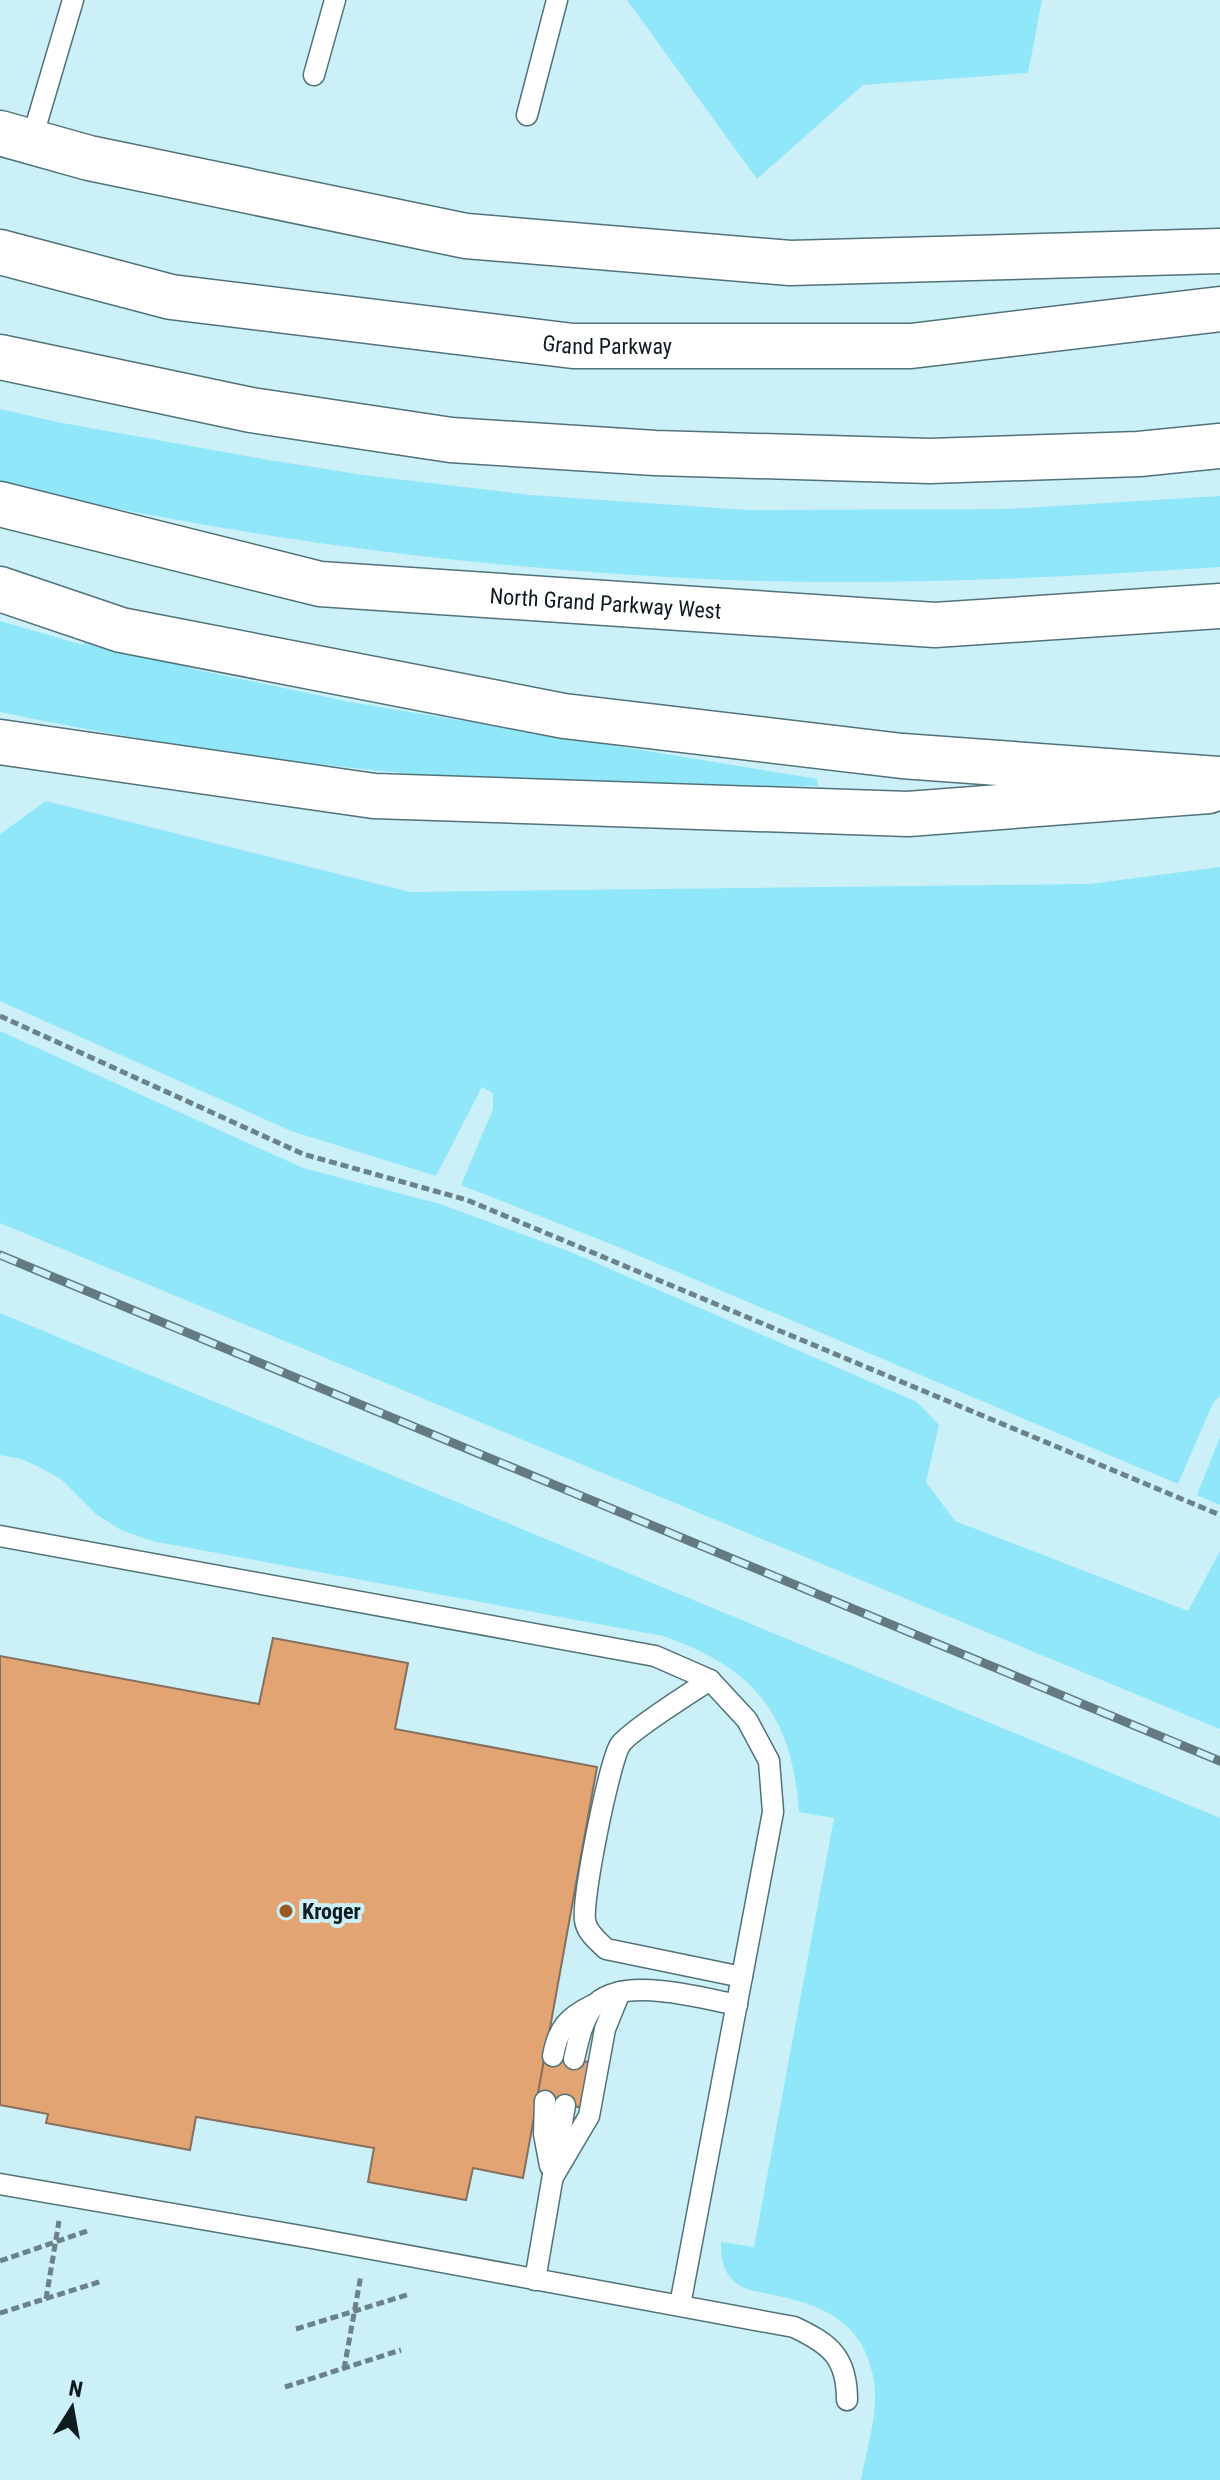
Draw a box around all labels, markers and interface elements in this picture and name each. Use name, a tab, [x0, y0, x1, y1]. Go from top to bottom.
street label: Grand Parkway	[541, 330, 672, 359]
street label: North Grand Parkway West	[489, 583, 722, 623]
place label: Kroger	[302, 1899, 361, 1924]
marker: Kroger	[277, 1902, 295, 1920]
north arrow	[32, 2368, 112, 2448]
text: N	[67, 2375, 85, 2402]

